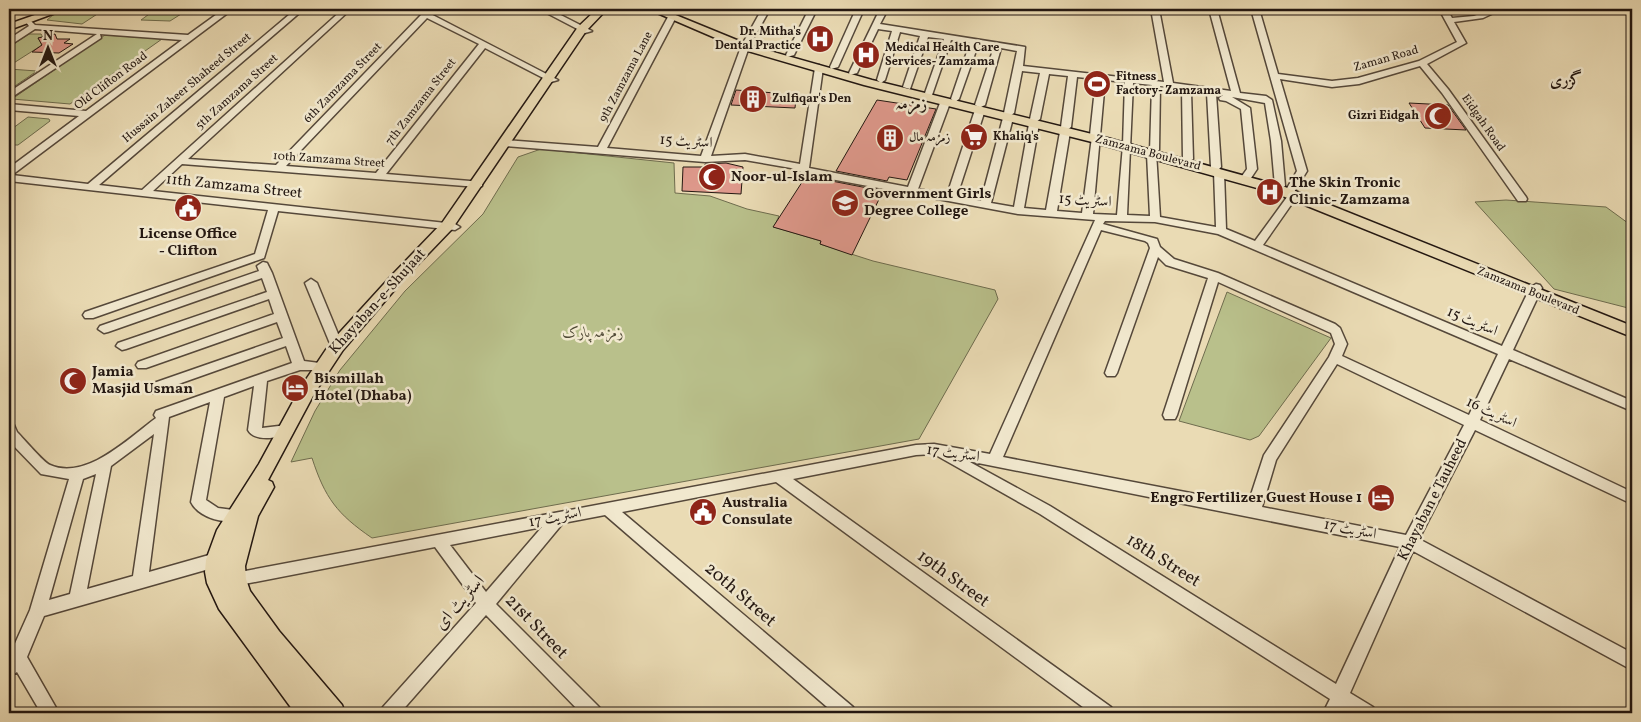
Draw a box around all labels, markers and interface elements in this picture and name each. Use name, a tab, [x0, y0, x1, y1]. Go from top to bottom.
north arrow	[22, 22, 72, 72]
place label: Dr. Mitha's Dental Practice	[715, 24, 801, 54]
hospital icon: Dr. Mitha's Dental Practice	[805, 24, 835, 54]
text: N	[43, 27, 53, 46]
street label: Hussain Zaheer Shaheed Street	[119, 29, 255, 147]
street label: 9th Zamzama Lane	[595, 29, 657, 125]
street label: 6th Zamzama Street	[300, 39, 386, 127]
hospital icon: Medical Health Care Services- Zamzama	[851, 40, 881, 70]
place label: Medical Health Care Services- Zamzama	[885, 40, 999, 70]
street label: Zaman Road	[1352, 42, 1421, 76]
street label: Old Clifton Road	[71, 48, 151, 114]
street label: 5th Zamzama Street	[192, 51, 282, 133]
street label: 7th Zamzama Street	[382, 55, 460, 149]
sports icon: Fitness Factory- Zamzama	[1082, 69, 1112, 99]
place label: Fitness Factory- Zamzama	[1116, 69, 1222, 99]
district label: گزری	[1550, 69, 1582, 92]
building icon: Zulfiqar's Den	[738, 84, 768, 114]
place label: Zulfiqar's Den	[772, 91, 852, 107]
street label: Eidgah Road	[1457, 91, 1509, 155]
district label: زمزمہ	[895, 94, 928, 116]
mosque icon: Gizri Eidgah	[1423, 101, 1453, 131]
place label: Gizri Eidgah	[1348, 108, 1419, 124]
supermarket icon: Khaliq's	[959, 122, 989, 152]
building icon: زمزمہ مال	[875, 123, 905, 153]
place label: Khaliq's	[993, 129, 1039, 145]
street label: اسٹریٹ 15	[659, 130, 713, 154]
place label: زمزمہ مال	[909, 130, 950, 146]
street label: Zamzama Boulevard	[1093, 131, 1203, 175]
street label: 10th Zamzama Street	[272, 148, 386, 172]
mosque icon: Noor-ul-Islam	[697, 162, 727, 192]
place label: Noor-ul-Islam	[731, 167, 833, 188]
street label: 11th Zamzama Street	[165, 169, 303, 205]
place label: The Skin Tronic Clinic- Zamzama	[1289, 173, 1410, 211]
hospital icon: The Skin Tronic Clinic- Zamzama	[1255, 177, 1285, 207]
place label: Government Girls Degree College	[864, 184, 991, 222]
school or university icon: Government Girls Degree College	[830, 188, 860, 218]
street label: اسٹریٹ 15	[1058, 189, 1112, 213]
public building icon: License Office - Clifton	[173, 193, 203, 223]
place label: License Office - Clifton	[139, 224, 237, 262]
street label: Khayaban-e-Shujaat	[325, 244, 431, 360]
street label: Zamzama Boulevard	[1474, 263, 1582, 319]
street label: اسٹریٹ 15	[1443, 302, 1501, 342]
park label: زمزمہ پارک	[562, 323, 624, 344]
place label: Jamia Masjid Usman	[91, 362, 193, 400]
mosque icon: Jamia Masjid Usman	[58, 366, 88, 396]
place label: Bismillah Hotel (Dhaba)	[314, 369, 412, 407]
hotel icon: Bismillah Hotel (Dhaba)	[280, 373, 310, 403]
street label: اسٹریٹ 16	[1462, 392, 1520, 434]
street label: Khayaban e Tauheed	[1393, 435, 1473, 565]
street label: اسٹریٹ 17	[925, 440, 981, 468]
hotel icon: Engro Fertilizer Guest House 1	[1366, 483, 1396, 513]
place label: Engro Fertilizer Guest House 1	[1150, 488, 1362, 509]
place label: Australia Consulate	[722, 493, 793, 531]
public building icon: Australia Consulate	[688, 497, 718, 527]
street label: اسٹریٹ 17	[527, 503, 583, 533]
street label: اسٹریٹ 17	[1322, 515, 1378, 545]
street label: 18th Street	[1121, 528, 1205, 594]
street label: 19th Street	[912, 544, 994, 614]
street label: 20th Street	[699, 557, 781, 633]
street label: اسٹریٹ ای	[429, 570, 491, 636]
street label: 21st Street	[499, 589, 573, 665]

